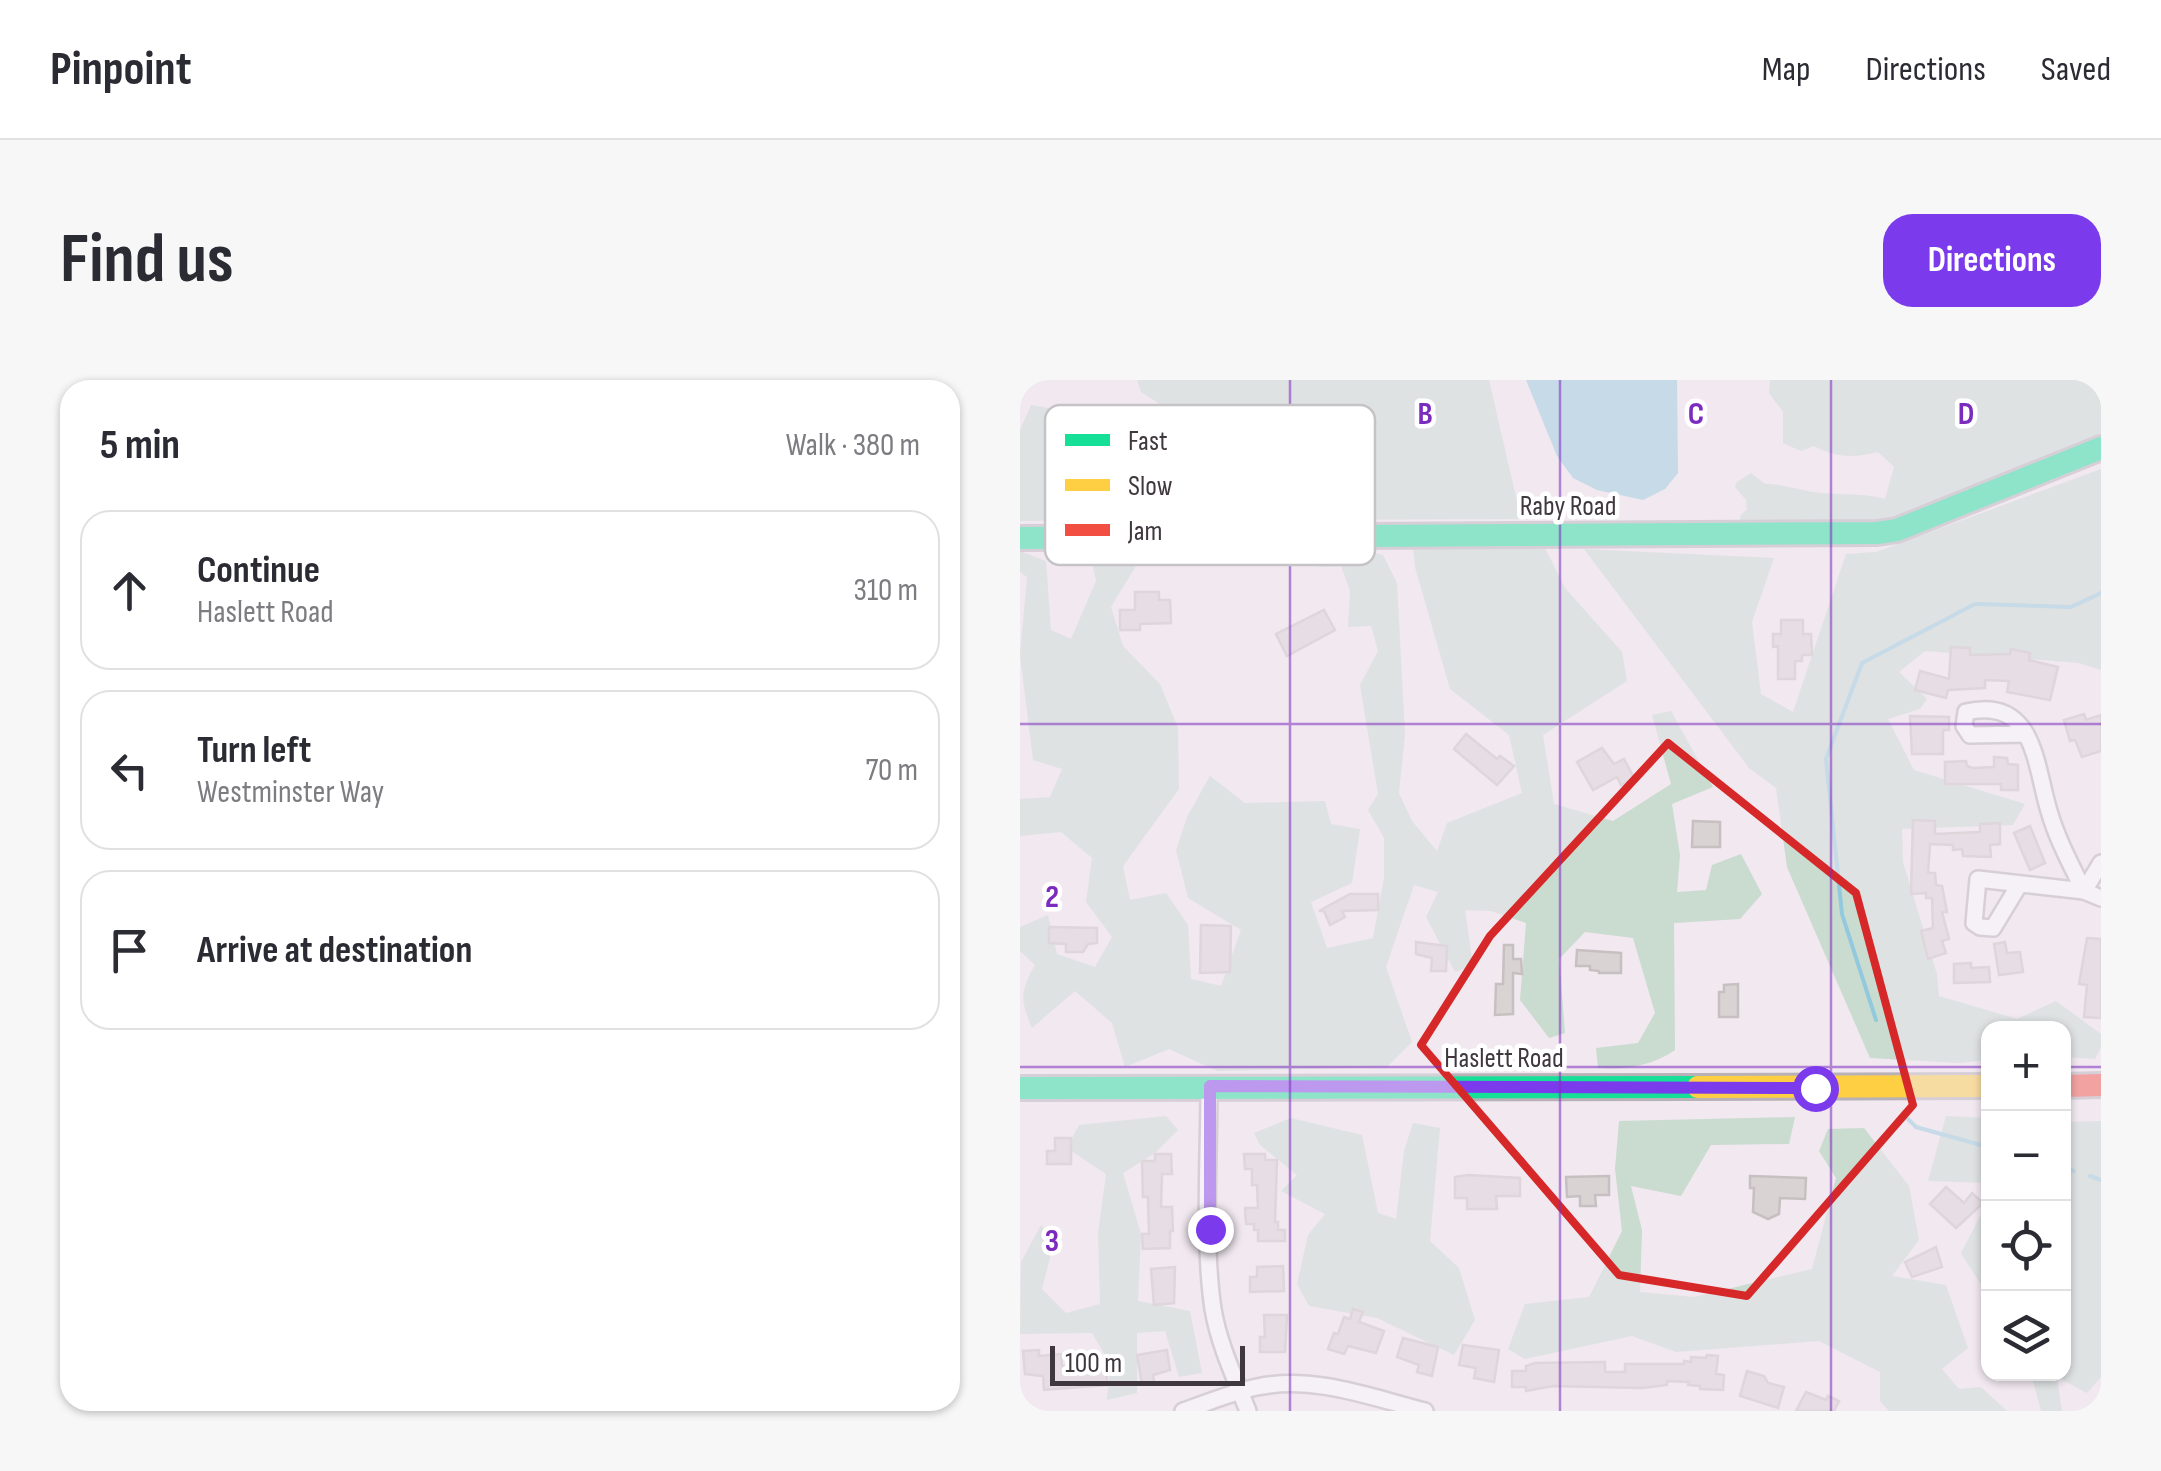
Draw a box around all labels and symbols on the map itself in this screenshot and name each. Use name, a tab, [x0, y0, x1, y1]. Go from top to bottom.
text: B	[1417, 395, 1433, 434]
text: C	[1688, 395, 1704, 434]
text: D	[1958, 395, 1974, 434]
legend	[1045, 405, 1375, 565]
text: Fast	[1128, 425, 1167, 458]
text: Slow	[1128, 470, 1173, 503]
street label: Raby Road	[1520, 490, 1616, 523]
text: Jam	[1127, 515, 1163, 548]
text: 2	[1045, 878, 1059, 917]
street label: Haslett Road	[1444, 1042, 1564, 1075]
route start	[1793, 1066, 1839, 1112]
route end	[1188, 1207, 1234, 1253]
text: 3	[1045, 1222, 1059, 1261]
scale bar	[1050, 1341, 1245, 1386]

